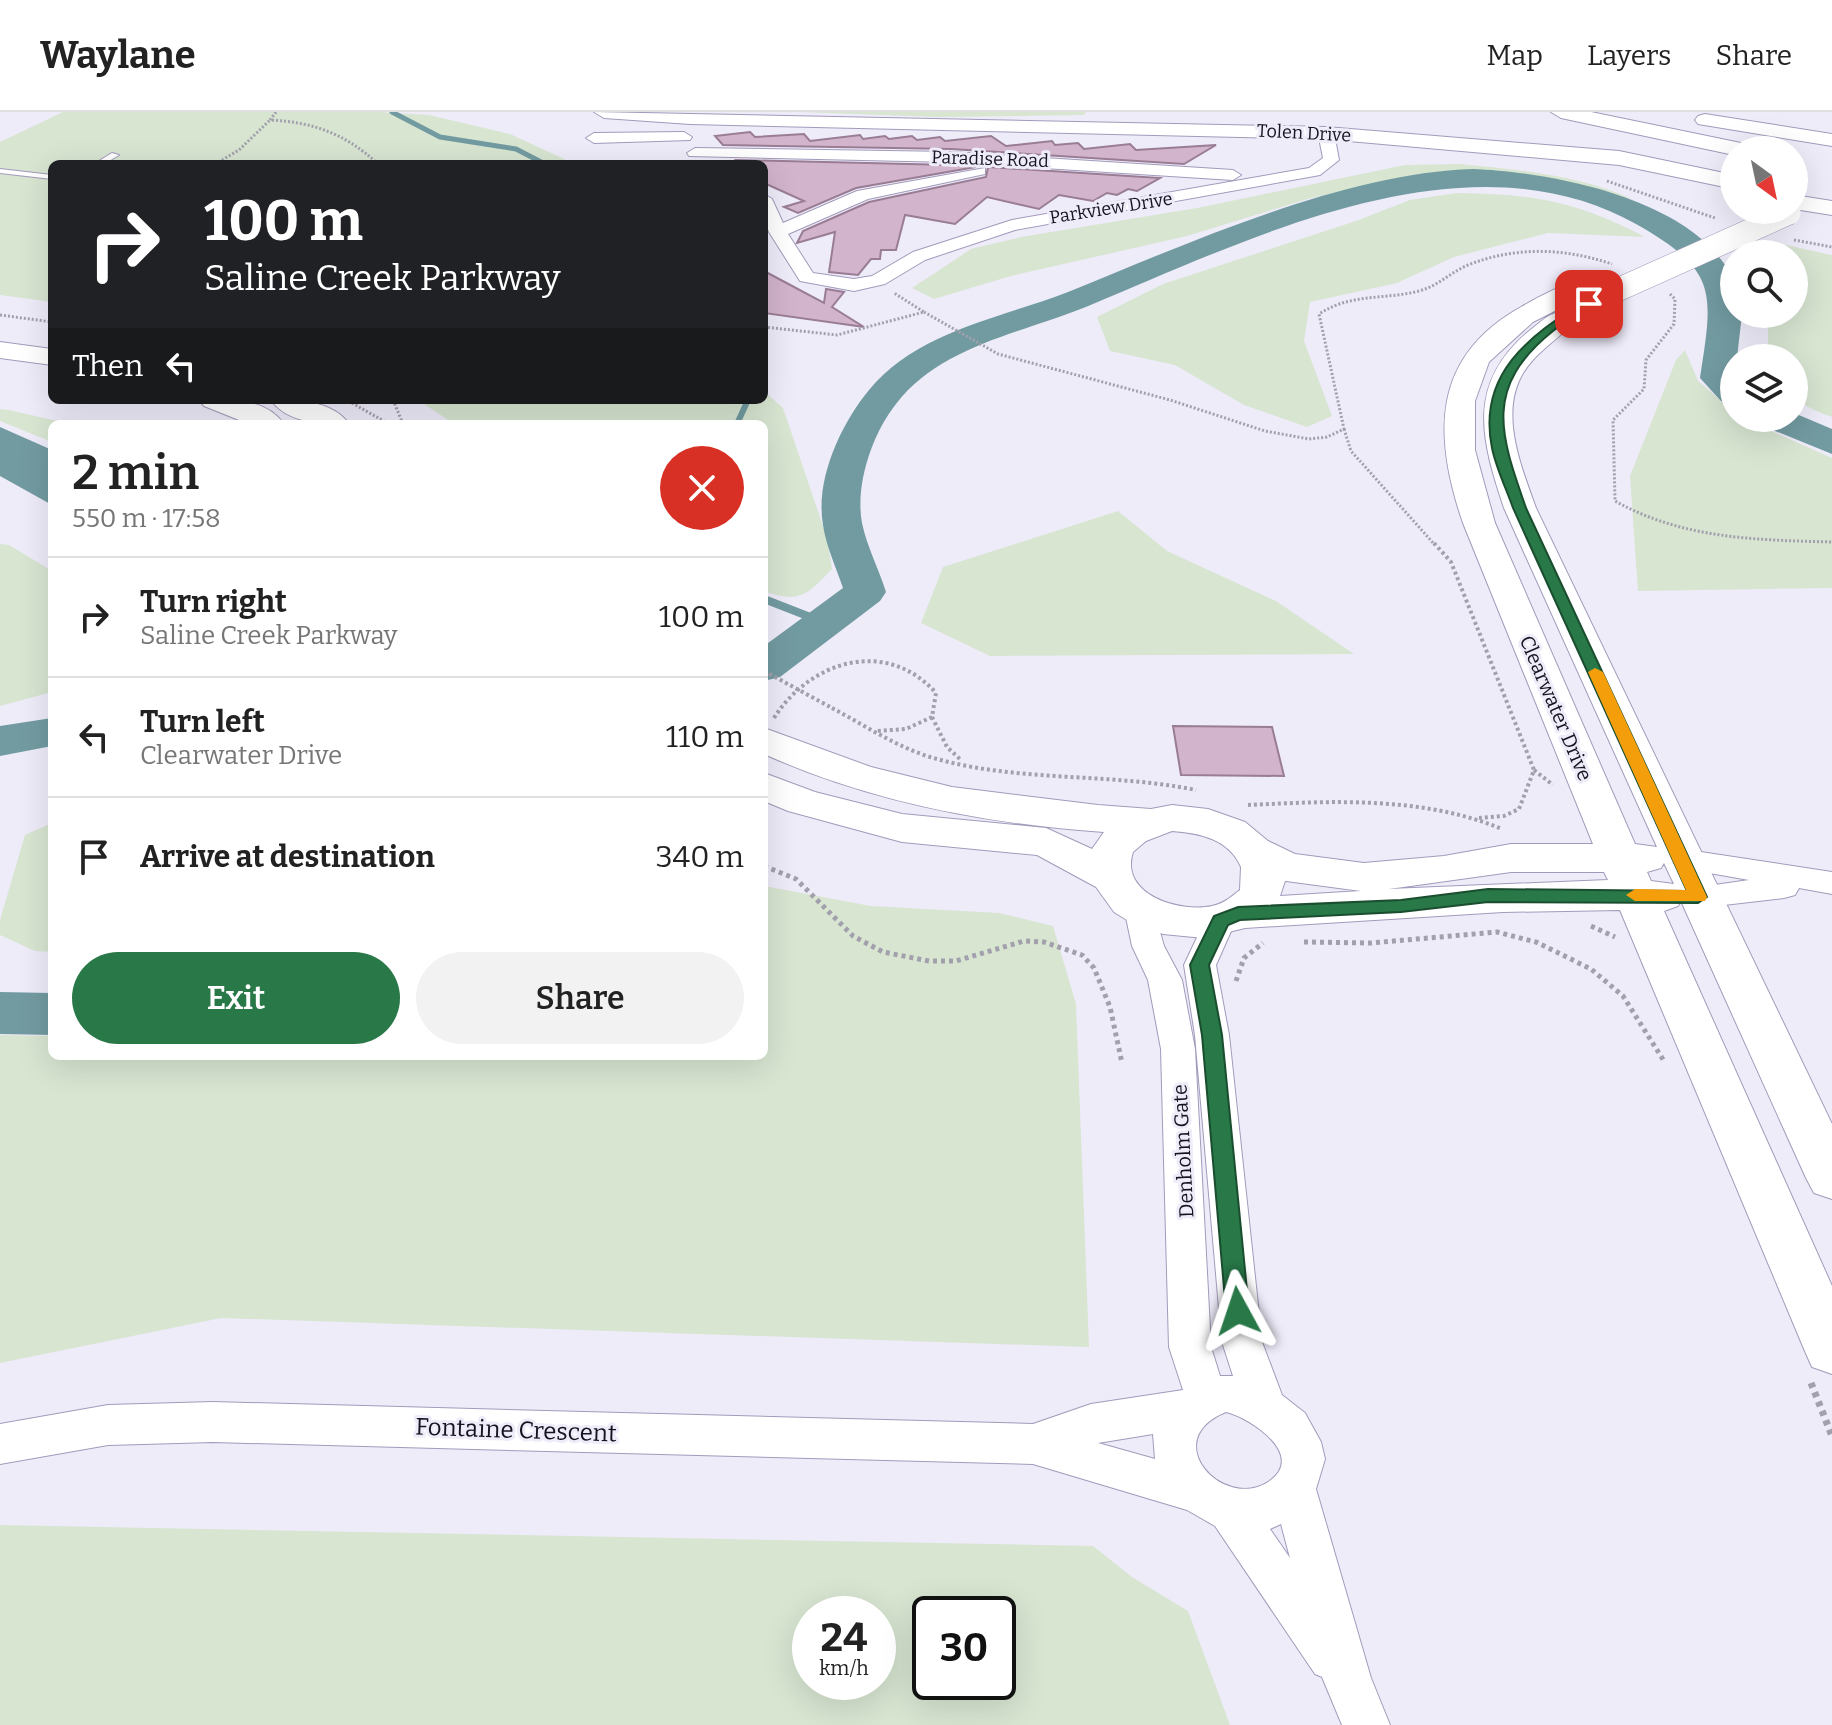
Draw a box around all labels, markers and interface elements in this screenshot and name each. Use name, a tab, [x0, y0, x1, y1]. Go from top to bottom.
text: Waylane	[40, 32, 196, 78]
text: Map	[1486, 39, 1543, 72]
text: Layers	[1587, 39, 1671, 72]
text: Share	[1715, 39, 1792, 72]
street label: Tolen Drive	[1256, 120, 1352, 146]
north arrow	[1720, 136, 1808, 224]
map controls	[1720, 136, 1808, 432]
street label: Paradise Road	[931, 146, 1050, 172]
street label: Parkview Drive	[1048, 187, 1174, 229]
text: 100 m	[204, 188, 363, 255]
icon: right	[72, 192, 176, 296]
button: search	[1720, 240, 1808, 328]
text: Saline Creek Parkway	[204, 256, 561, 300]
pin	[1555, 270, 1623, 338]
icon: arrive	[1567, 282, 1611, 326]
icon: left	[159, 344, 203, 388]
button: layers	[1720, 344, 1808, 432]
text: Then	[72, 348, 143, 384]
text: 2 min	[72, 444, 199, 502]
button: close	[660, 446, 744, 530]
text: 550 m · 17:58	[72, 503, 221, 534]
text: Turn right	[140, 584, 287, 620]
icon: right	[72, 595, 116, 639]
text: 100 m	[659, 599, 744, 635]
text: Saline Creek Parkway	[140, 620, 398, 651]
street label: Clearwater Drive	[1515, 632, 1597, 784]
text: Turn left	[140, 704, 265, 740]
icon: left	[72, 715, 116, 759]
text: 110 m	[666, 719, 744, 755]
text: Clearwater Drive	[140, 740, 342, 771]
icon: arrive	[72, 835, 116, 879]
text: Arrive at destination	[140, 839, 435, 875]
text: 340 m	[656, 839, 744, 875]
button: Exit	[72, 952, 400, 1044]
button: Share	[416, 952, 744, 1044]
street label: Denholm Gate	[1168, 1083, 1198, 1219]
position arrow	[1196, 1269, 1280, 1353]
street label: Fontaine Crescent	[415, 1412, 618, 1448]
speed limit sign: 30	[912, 1596, 1016, 1700]
text: 24	[821, 1614, 867, 1662]
text: km/h	[819, 1656, 869, 1680]

